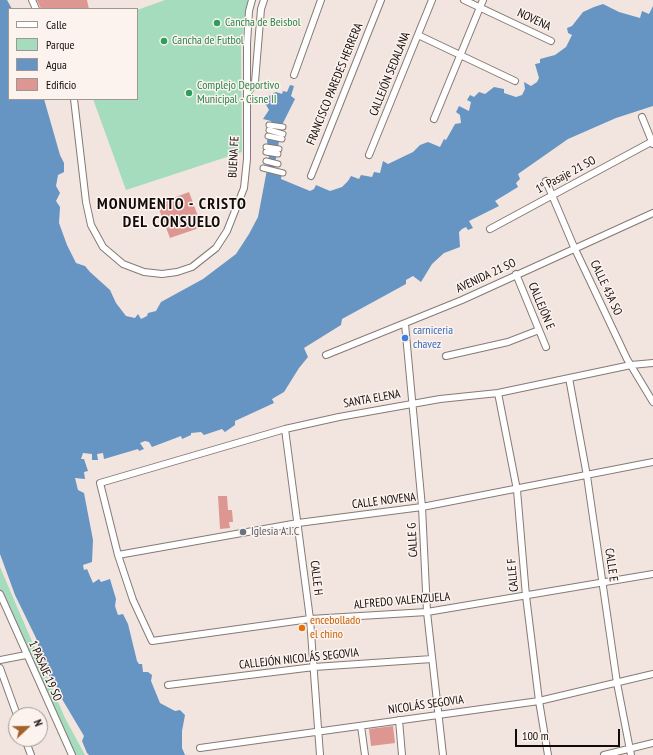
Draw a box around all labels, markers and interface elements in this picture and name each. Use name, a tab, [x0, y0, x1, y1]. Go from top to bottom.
street label: NOVENA	[515, 6, 553, 34]
legend	[8, 8, 138, 100]
place label: Cancha de Beisbol	[225, 16, 300, 30]
text: Calle	[46, 17, 67, 32]
marker: Cancha de Beisbol	[212, 18, 222, 28]
street label: FRANCISCO PAREDES HERRERA	[304, 21, 366, 147]
street label: CALLEJÓN SEDALANA	[367, 30, 413, 118]
place label: Cancha de Futbol	[172, 34, 244, 48]
marker: Cancha de Futbol	[159, 36, 169, 46]
text: Parque	[46, 37, 75, 52]
text: Agua	[46, 57, 67, 72]
text: Edificio	[46, 77, 76, 92]
place label: Complejo Deportivo Municipal - Cisne II	[197, 79, 279, 107]
marker: Complejo Deportivo Municipal - Cisne II	[184, 88, 194, 98]
street label: BUENA FE	[226, 136, 242, 178]
street label: 1º Pasaje 21 SO	[534, 153, 598, 197]
district label: MONUMENTO - CRISTO DEL CONSUELO	[97, 194, 247, 232]
street label: AVENIDA 21 SO	[454, 256, 518, 296]
street label: CALLE 43A SO	[587, 258, 625, 318]
street label: CALLEJÓN E	[525, 280, 557, 332]
place label: carniceria chavez	[413, 324, 453, 352]
marker: carniceria chavez	[400, 333, 410, 343]
street label: SANTA ELENA	[342, 387, 402, 411]
street label: CALLE NOVENA	[351, 490, 417, 512]
street label: CALLE G	[405, 522, 421, 558]
place label: Iglesia A.I.C	[251, 525, 299, 539]
marker: Iglesia A.I.C	[238, 527, 248, 537]
street label: CALLE E	[602, 547, 620, 583]
street label: CALLE F	[504, 558, 522, 592]
street label: CALLE H	[307, 560, 325, 596]
street label: ALFREDO VALENZUELA	[353, 590, 451, 612]
place label: encebollado el chino	[310, 614, 360, 642]
marker: encebollado el chino	[297, 623, 307, 633]
street label: 1 PASAJE 19 SO	[25, 638, 65, 704]
street label: CALLEJÓN NICOLÁS SEGOVIA	[238, 646, 360, 672]
street label: NICOLÁS SEGOVIA	[387, 693, 465, 717]
north arrow	[8, 707, 48, 747]
text: N	[31, 717, 46, 728]
scale bar	[517, 721, 622, 747]
text: 100 m	[522, 728, 549, 743]

